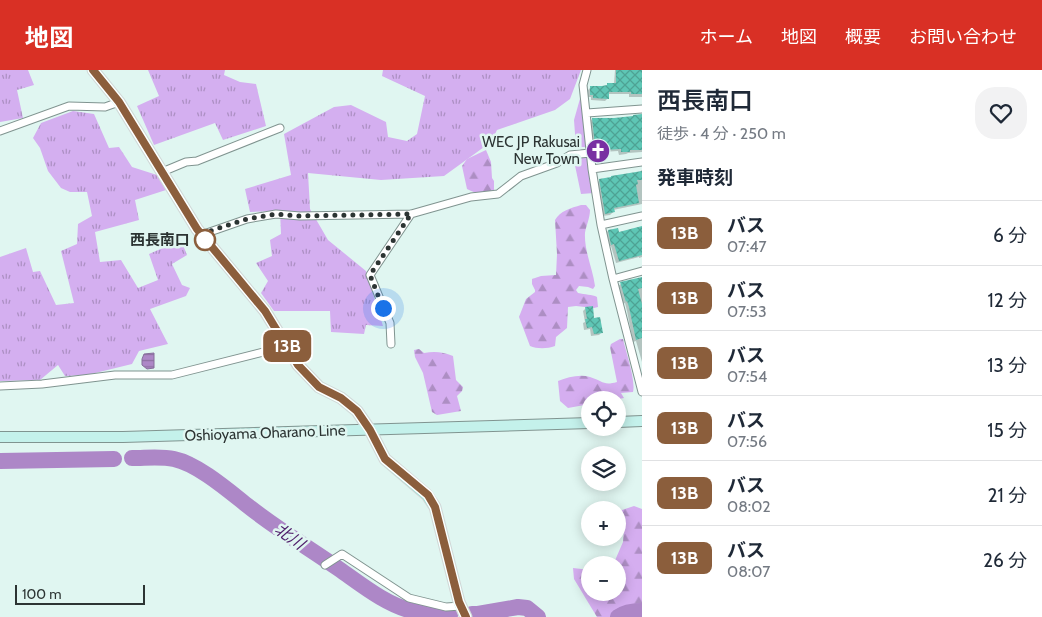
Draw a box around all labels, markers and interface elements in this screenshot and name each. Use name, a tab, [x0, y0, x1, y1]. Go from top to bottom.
text: 地図	[25, 23, 73, 52]
text: ホーム	[700, 26, 753, 48]
text: 地図	[781, 26, 817, 48]
text: 概要	[845, 26, 881, 48]
text: お問い合わせ	[909, 26, 1017, 48]
text: 西長南口	[657, 86, 753, 115]
button: heart	[975, 87, 1027, 139]
text: 徒歩 · 4 分 · 250 m	[657, 124, 786, 143]
place label: WEC JP Rakusai New Town	[482, 133, 580, 168]
church icon: WEC JP Rakusai New Town	[585, 138, 611, 164]
text: 発車時刻	[657, 166, 733, 189]
text: バス	[727, 214, 765, 237]
text: 13B	[671, 222, 698, 244]
text: 6 分	[993, 224, 1027, 247]
marker: 西長南口	[194, 229, 216, 251]
place label: 西長南口	[130, 231, 190, 249]
text: 07:47	[727, 237, 767, 256]
text: バス	[727, 279, 765, 302]
text: 13B	[671, 287, 698, 309]
text: 12 分	[988, 289, 1027, 312]
your location	[371, 296, 396, 321]
text: 07:53	[727, 302, 767, 321]
line badge: 13B	[258, 330, 316, 362]
text: 13B	[273, 335, 301, 357]
text: バス	[727, 344, 765, 367]
text: 13B	[671, 352, 698, 374]
text: 13 分	[987, 354, 1027, 377]
text: 07:54	[727, 367, 767, 386]
map controls	[581, 391, 626, 601]
button: locate	[581, 391, 626, 436]
text: バス	[727, 409, 765, 432]
text: 13B	[671, 417, 698, 439]
text: 15 分	[987, 419, 1027, 442]
street label: Oshioyama Oharano Line	[184, 421, 346, 445]
text: 07:56	[727, 432, 767, 451]
button: layers	[581, 446, 626, 491]
text: バス	[727, 474, 765, 497]
text: 13B	[671, 482, 698, 504]
text: 21 分	[988, 484, 1027, 507]
text: 08:02	[727, 497, 771, 516]
button: +	[581, 501, 626, 546]
water label: 北川	[271, 519, 310, 555]
text: バス	[727, 539, 765, 562]
text: 13B	[671, 547, 698, 569]
text: 26 分	[983, 549, 1027, 572]
button: −	[581, 556, 626, 601]
text: 08:07	[727, 562, 770, 581]
scale bar	[15, 582, 145, 605]
text: 100 m	[22, 585, 62, 603]

